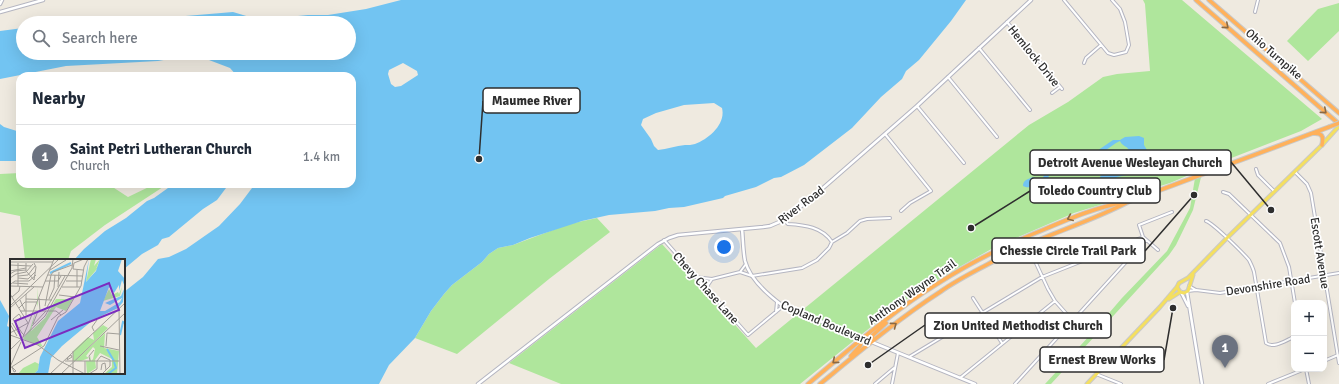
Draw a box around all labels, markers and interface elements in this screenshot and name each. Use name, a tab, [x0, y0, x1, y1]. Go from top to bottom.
search box	[16, 16, 356, 60]
one-way arrow	[1221, 21, 1228, 28]
street label: Hemlock Drive	[1004, 23, 1063, 90]
street label: Ohio Turnpike	[1242, 26, 1305, 83]
icon: search	[30, 27, 52, 49]
text: Search here	[62, 29, 138, 47]
text: Nearby	[32, 88, 85, 109]
callout: Maumee River	[483, 88, 580, 113]
text: Maumee River	[492, 93, 573, 109]
one-way arrow	[1319, 106, 1326, 113]
text: Saint Petri Lutheran Church	[70, 140, 252, 158]
text: 1	[41, 149, 49, 165]
text: 1.4 km	[303, 149, 340, 165]
callout: Detroit Avenue Wesleyan Church	[1030, 150, 1231, 175]
text: Detroit Avenue Wesleyan Church	[1038, 155, 1222, 171]
text: Church	[70, 158, 110, 174]
callout: Toledo Country Club	[1030, 178, 1160, 203]
street label: River Road	[775, 183, 828, 228]
text: Toledo Country Club	[1038, 183, 1152, 199]
one-way arrow	[1066, 214, 1073, 222]
street label: Escott Avenue	[1306, 216, 1333, 290]
your location	[714, 237, 734, 257]
callout: Chessie Circle Trail Park	[992, 238, 1145, 263]
text: Chessie Circle Trail Park	[999, 243, 1137, 259]
street label: Chevy Chase Lane	[669, 249, 742, 328]
street label: Anthony Wayne Trail	[865, 256, 960, 329]
inset map	[10, 259, 125, 374]
street label: Devonshire Road	[1225, 271, 1311, 300]
street label: Copland Boulevard	[778, 298, 873, 349]
map controls	[1291, 300, 1327, 372]
button: +	[1291, 300, 1327, 336]
callout: Zion United Methodist Church	[925, 313, 1111, 338]
text: Zion United Methodist Church	[933, 318, 1103, 334]
one-way arrow	[890, 323, 897, 330]
pin: 1	[1212, 335, 1238, 368]
button: −	[1291, 336, 1327, 372]
callout: Ernest Brew Works	[1040, 347, 1164, 372]
text: Ernest Brew Works	[1048, 352, 1156, 368]
one-way arrow	[832, 357, 840, 364]

